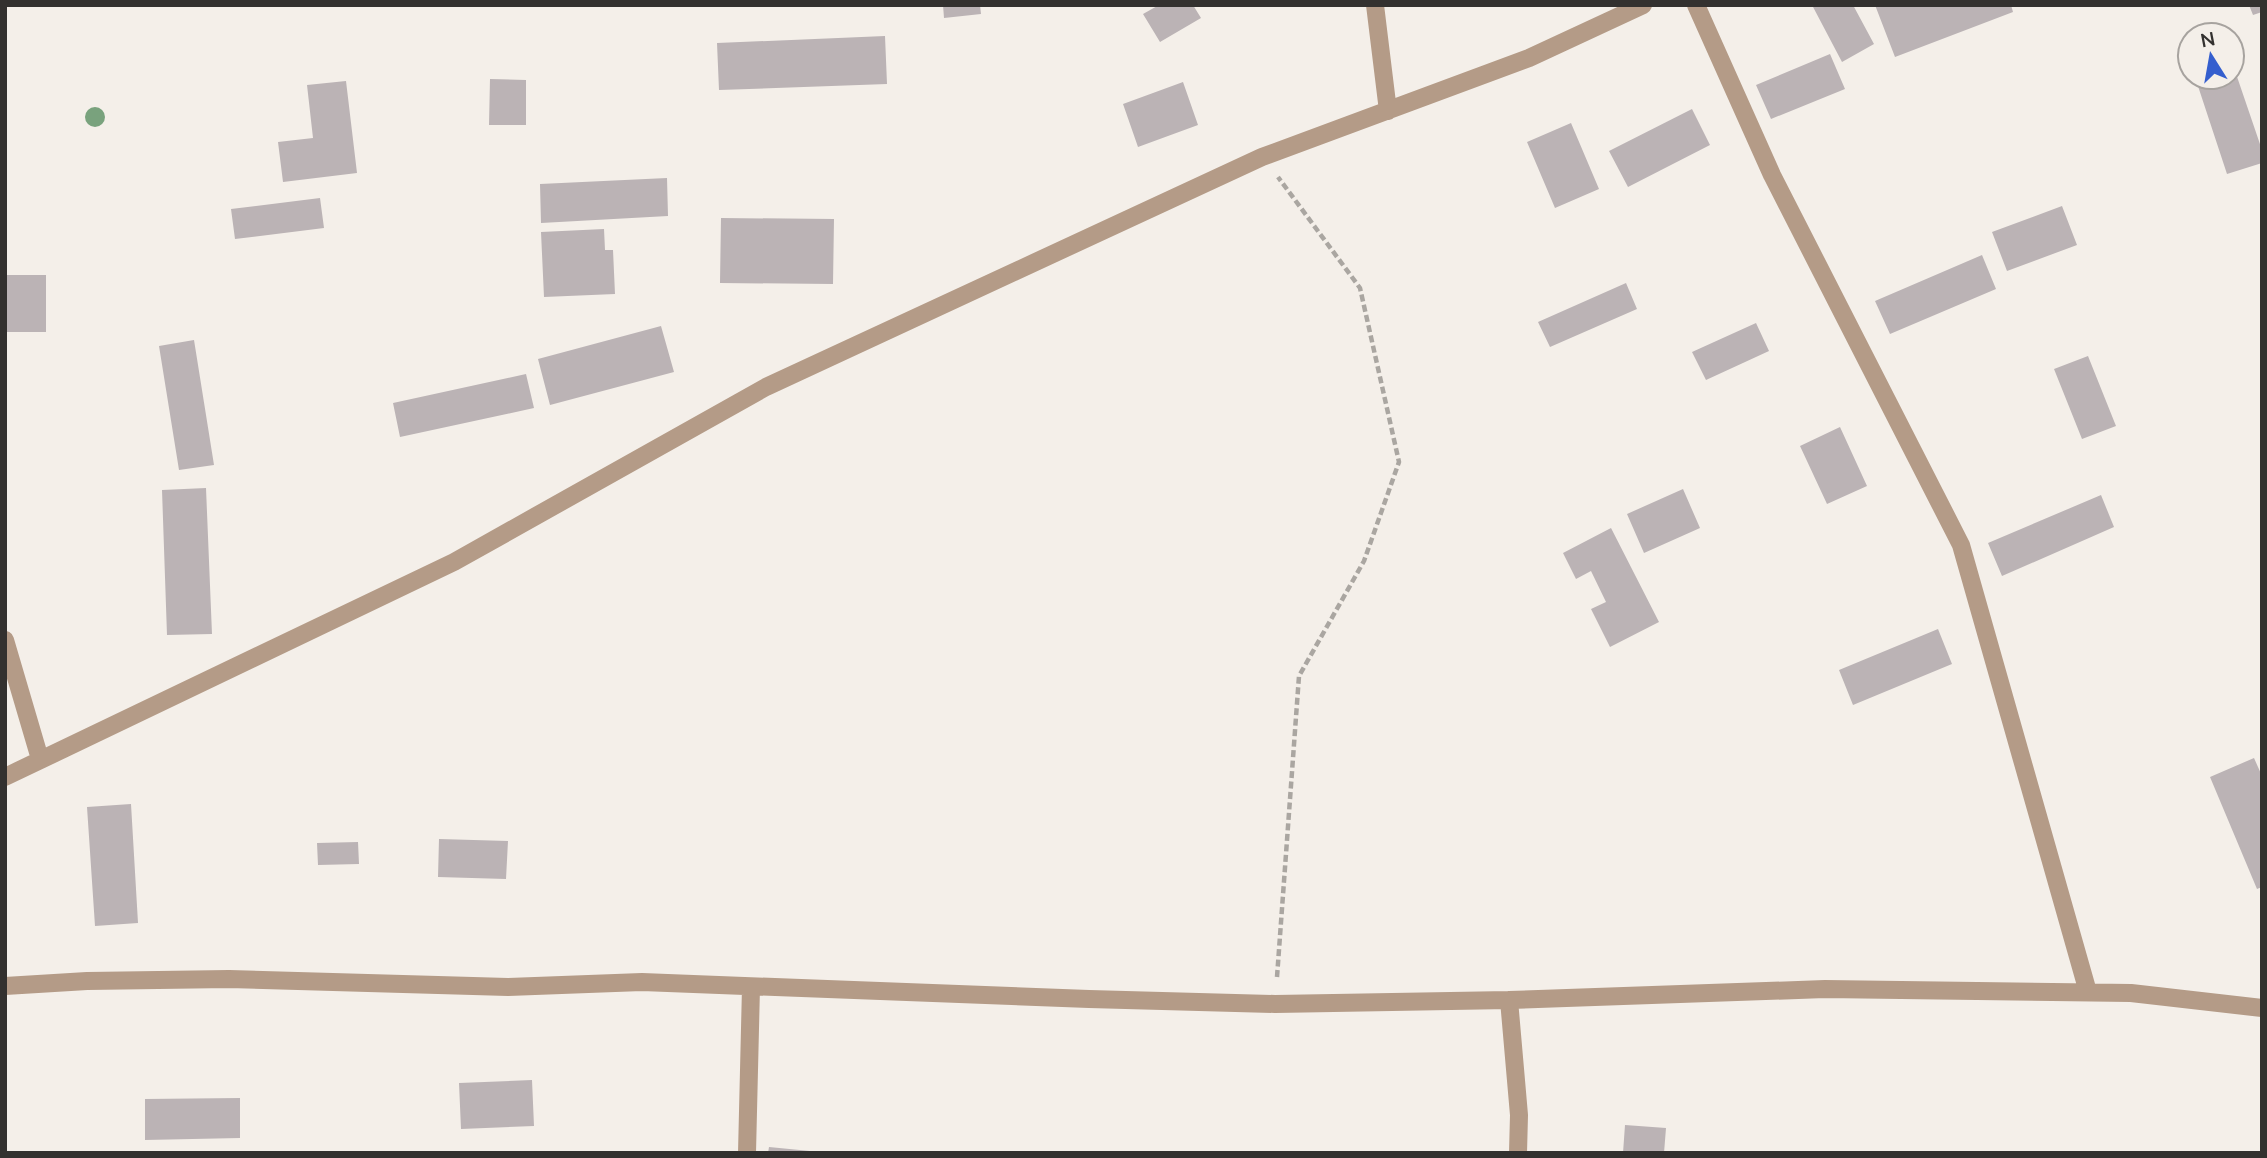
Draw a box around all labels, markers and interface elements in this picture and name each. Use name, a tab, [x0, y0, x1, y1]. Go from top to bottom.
north arrow	[2176, 21, 2246, 91]
text: N	[2198, 26, 2217, 52]

